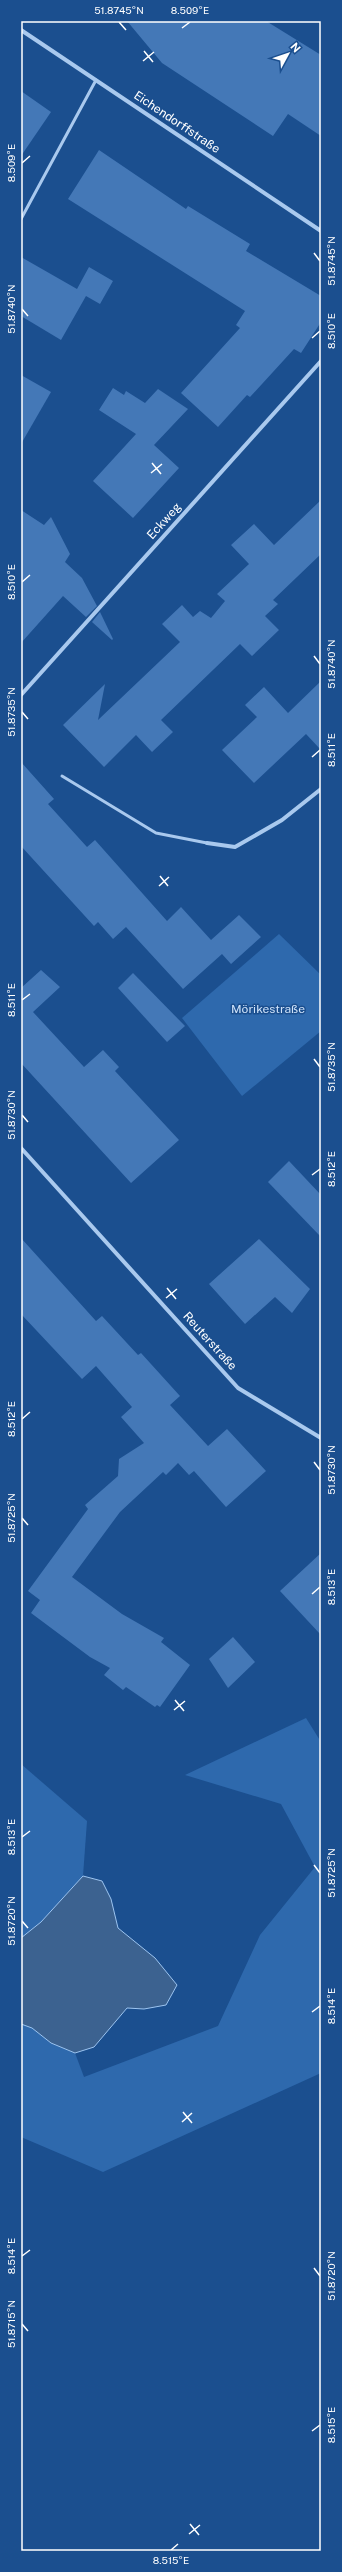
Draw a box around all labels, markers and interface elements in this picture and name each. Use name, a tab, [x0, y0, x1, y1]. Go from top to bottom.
text: 51.8745°N	[94, 4, 144, 16]
text: 8.509°E	[171, 4, 209, 16]
north arrow	[268, 34, 308, 74]
text: N	[288, 40, 303, 55]
street label: Eichendorffstraße	[131, 88, 223, 156]
text: 8.509°E	[5, 144, 17, 182]
text: 51.8745°N	[325, 236, 337, 286]
text: 51.8740°N	[5, 284, 17, 334]
text: 8.510°E	[325, 313, 337, 349]
street label: Eckweg	[144, 500, 184, 542]
text: 8.510°E	[5, 564, 17, 600]
text: 51.8740°N	[325, 639, 337, 689]
text: 51.8735°N	[5, 687, 17, 737]
text: 8.511°E	[325, 733, 337, 767]
text: 8.511°E	[5, 983, 17, 1017]
park label: Mörikestraße	[231, 1002, 305, 1016]
text: 51.8735°N	[325, 1042, 337, 1092]
text: 51.8730°N	[5, 1090, 17, 1140]
text: 8.512°E	[325, 1151, 337, 1187]
street label: Reuterstraße	[180, 1309, 240, 1373]
text: 8.512°E	[5, 1401, 17, 1437]
text: 51.8730°N	[325, 1445, 337, 1495]
text: 51.8725°N	[5, 1493, 17, 1543]
text: 8.513°E	[325, 1569, 337, 1605]
text: 8.513°E	[5, 1819, 17, 1855]
text: 51.8725°N	[325, 1848, 337, 1898]
text: 51.8720°N	[5, 1896, 17, 1946]
text: 8.514°E	[325, 1988, 337, 2024]
text: 8.514°E	[5, 2238, 17, 2274]
text: 51.8720°N	[325, 2251, 337, 2301]
text: 51.8715°N	[5, 2300, 17, 2348]
text: 8.515°E	[325, 2407, 337, 2443]
text: 8.515°E	[153, 2554, 189, 2566]

